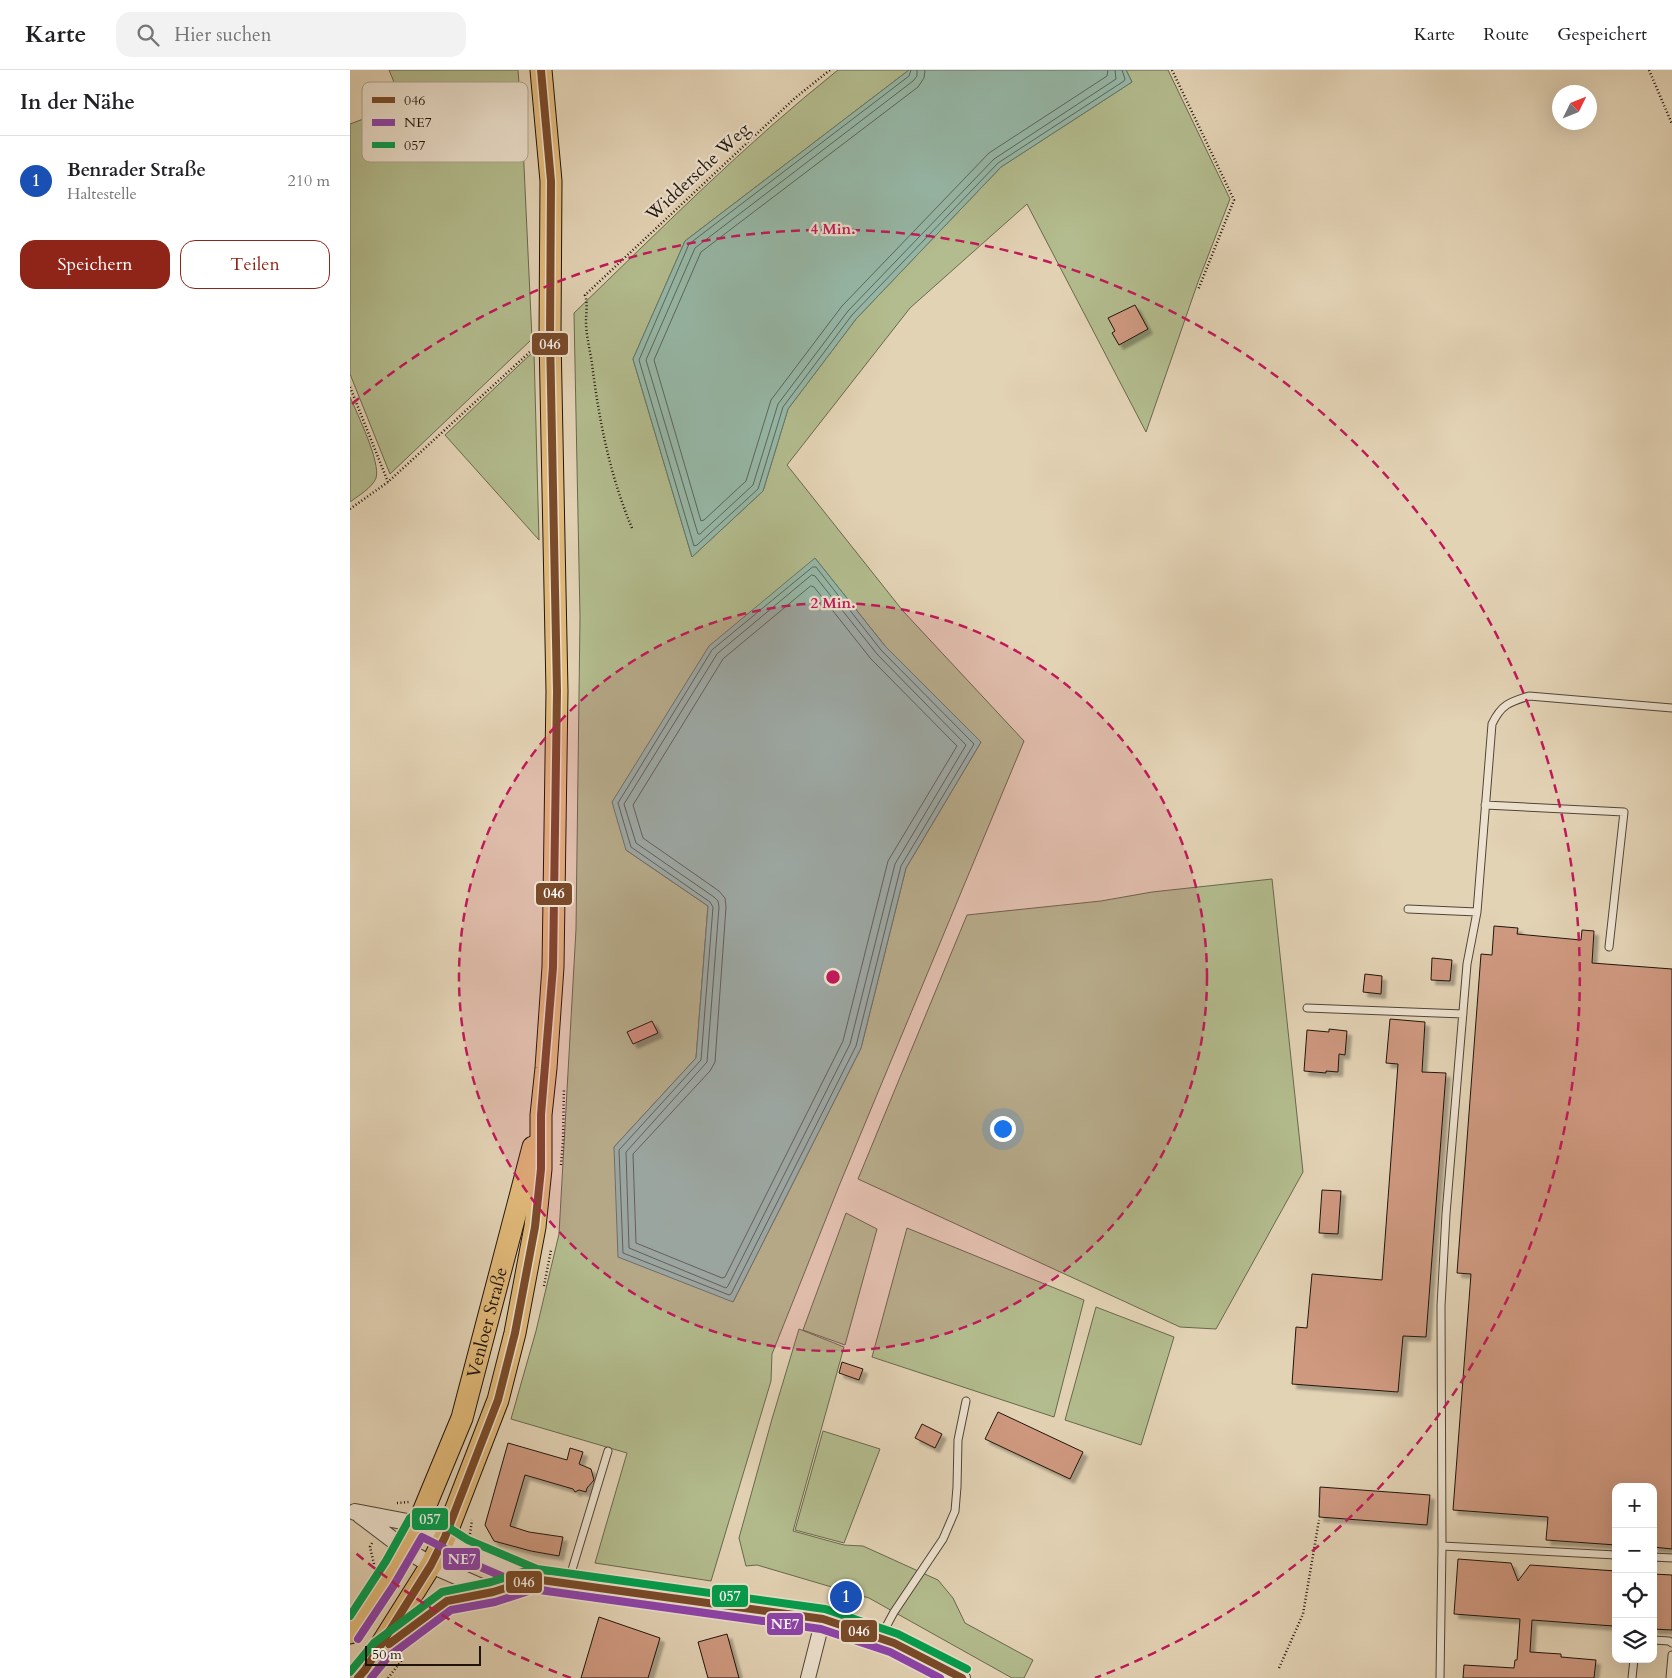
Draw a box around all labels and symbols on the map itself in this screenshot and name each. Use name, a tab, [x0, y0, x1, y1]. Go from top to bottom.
legend	[362, 82, 528, 162]
north arrow	[1552, 85, 1597, 130]
text: 046	[404, 91, 426, 110]
text: NE7	[404, 113, 432, 132]
street label: Widdersche Weg	[640, 117, 756, 228]
text: 057	[404, 136, 426, 155]
text: 4 Min.	[810, 219, 856, 239]
line badge: 046	[531, 332, 569, 356]
text: 046	[539, 335, 561, 354]
text: 2 Min.	[810, 593, 856, 613]
line badge: 046	[535, 882, 573, 906]
text: 046	[543, 884, 565, 903]
centre of rings	[824, 968, 842, 986]
your location	[990, 1116, 1016, 1142]
street label: Venloer Straße	[461, 1264, 513, 1381]
line badge: 057	[411, 1507, 449, 1531]
text: 057	[419, 1510, 441, 1529]
line badge: NE7	[442, 1547, 481, 1571]
text: NE7	[448, 1550, 476, 1569]
line badge: 046	[505, 1570, 543, 1594]
text: 046	[513, 1573, 535, 1592]
pin: 1	[830, 1578, 862, 1616]
line badge: 057	[711, 1584, 749, 1608]
text: 057	[719, 1587, 741, 1606]
line badge: NE7	[766, 1612, 804, 1636]
text: NE7	[771, 1615, 799, 1634]
line badge: 046	[840, 1619, 878, 1643]
text: 046	[848, 1622, 870, 1641]
scale bar	[365, 1643, 481, 1666]

